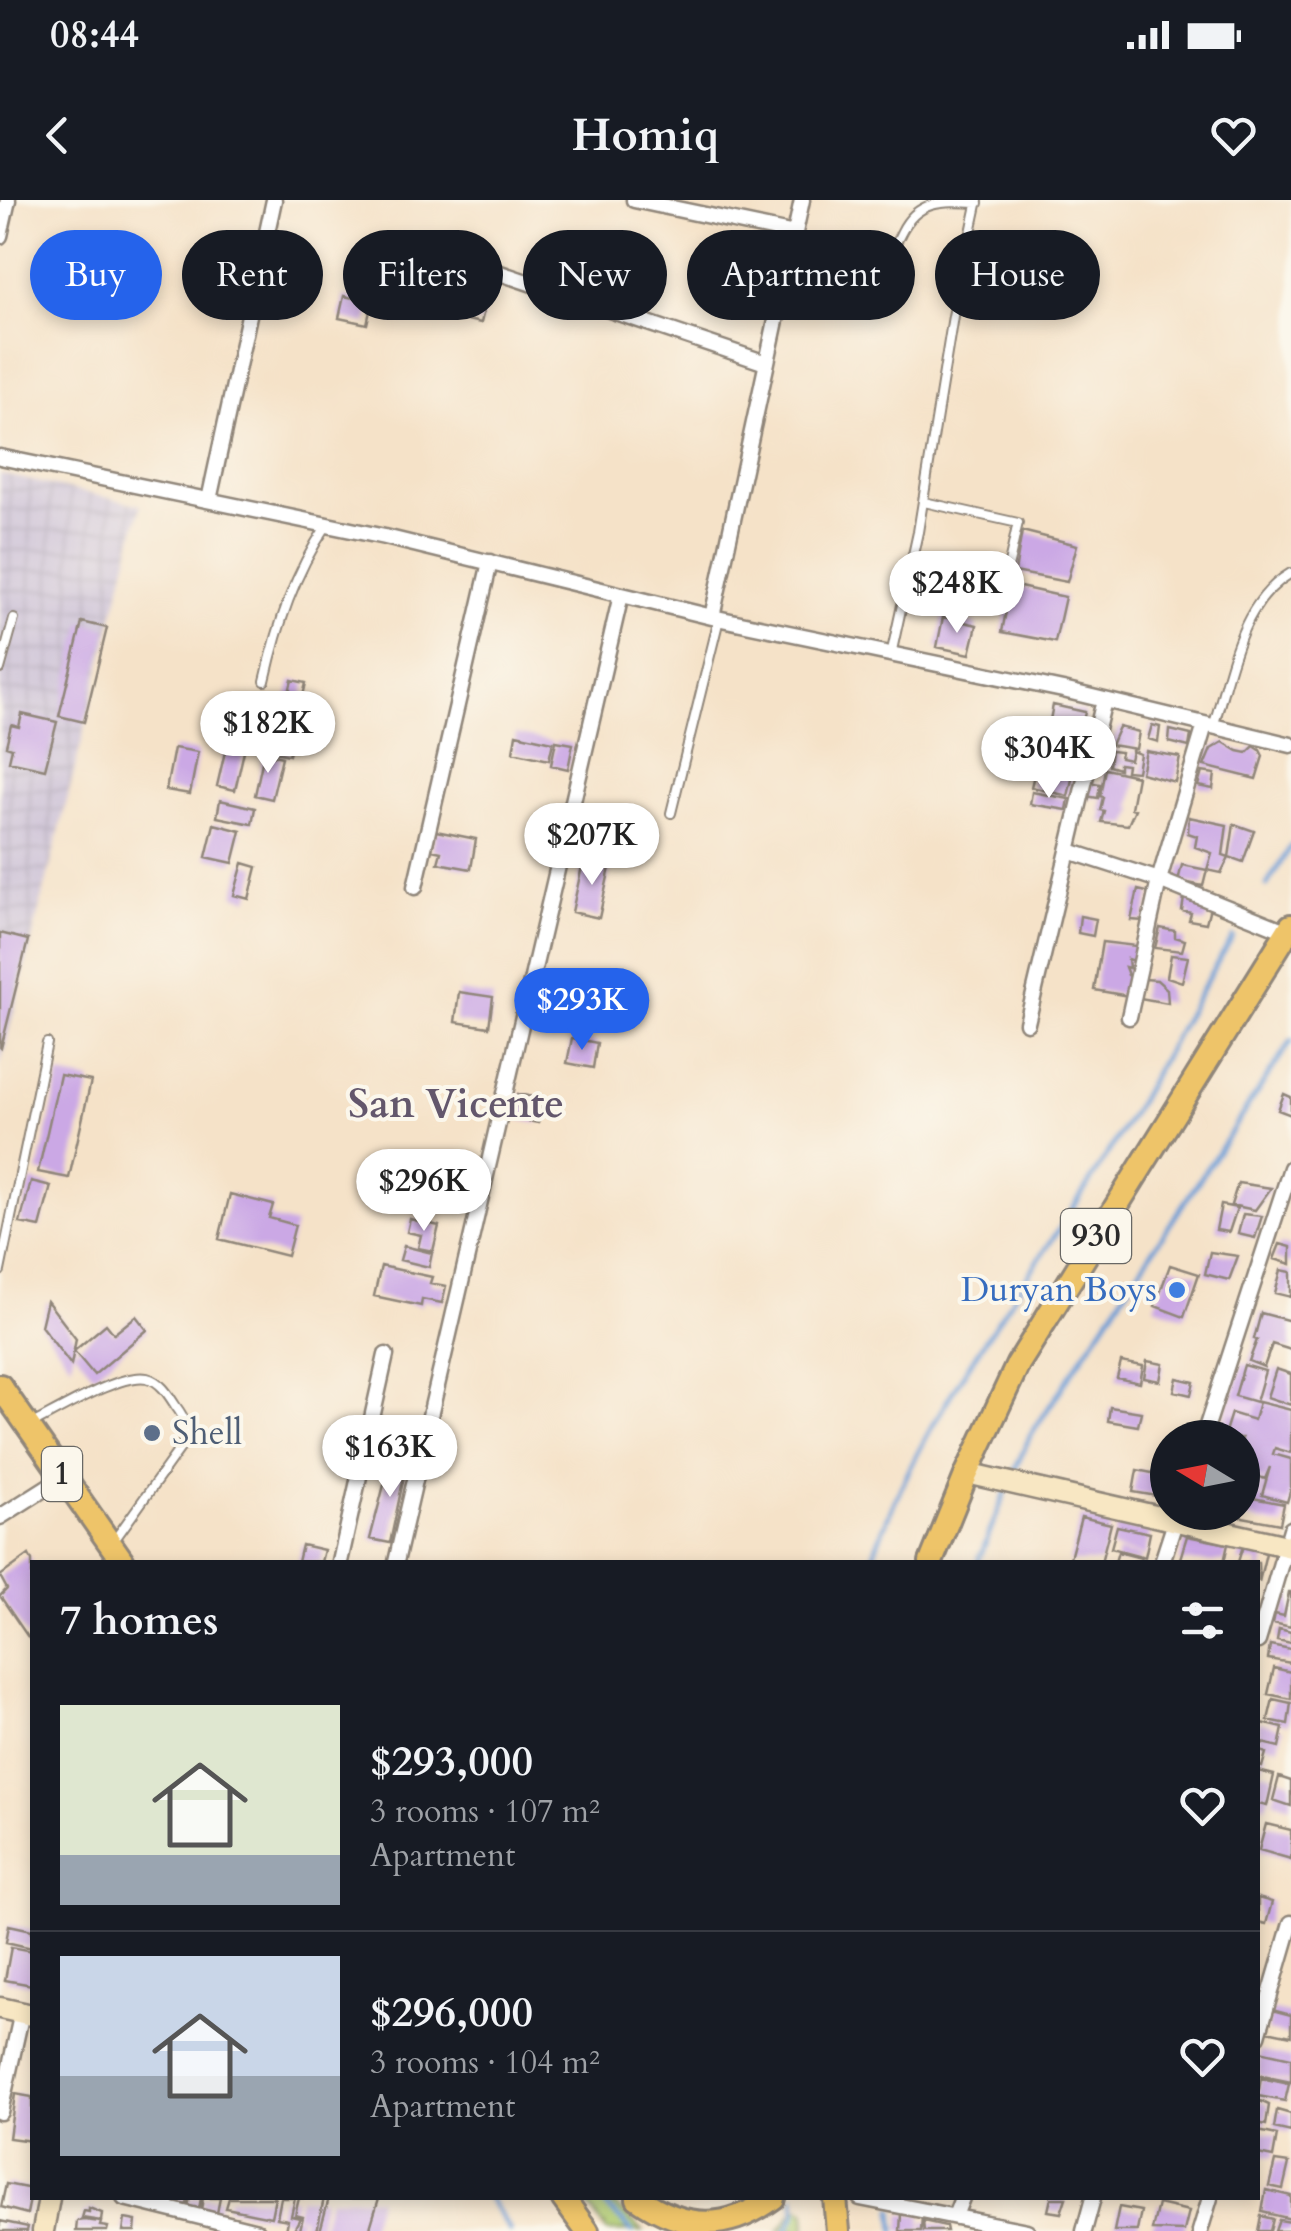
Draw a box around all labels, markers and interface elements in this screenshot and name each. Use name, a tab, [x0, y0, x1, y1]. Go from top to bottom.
text: 08:44	[50, 9, 139, 61]
text: Homiq	[572, 105, 719, 166]
icon: back	[30, 108, 85, 163]
icon: heart	[1206, 108, 1261, 163]
chip: Buy	[30, 230, 162, 320]
chip: Rent	[182, 230, 323, 320]
chip: Filters	[343, 230, 503, 320]
chip: New	[523, 230, 667, 320]
chip: Apartment	[687, 230, 915, 320]
chip: House	[935, 230, 1100, 320]
pin: $248K	[887, 551, 1027, 636]
text: $248K	[911, 561, 1003, 605]
pin: $182K	[198, 691, 338, 776]
text: $182K	[222, 701, 314, 745]
pin: $304K	[979, 716, 1119, 801]
text: $304K	[1003, 726, 1095, 770]
pin: $207K	[522, 803, 662, 888]
text: $207K	[546, 813, 638, 857]
pin: $293K	[512, 968, 652, 1053]
text: $293K	[536, 978, 628, 1022]
district label: San Vicente	[348, 1077, 564, 1132]
pin: $296K	[354, 1149, 494, 1234]
text: $296K	[378, 1159, 470, 1203]
road number: 930	[1061, 1209, 1131, 1263]
place label: Duryan Boys	[961, 1266, 1157, 1314]
marker: Duryan Boys	[1166, 1279, 1188, 1301]
place label: Shell	[172, 1409, 243, 1457]
pin: $163K	[320, 1415, 460, 1500]
north arrow	[1150, 1420, 1260, 1530]
map controls	[1150, 1420, 1260, 1530]
marker: Shell	[141, 1422, 163, 1444]
text: $163K	[344, 1425, 436, 1469]
road number: 1	[42, 1447, 82, 1501]
text: 7 homes	[60, 1592, 218, 1649]
icon: filters	[1175, 1593, 1230, 1648]
text: $293,000	[370, 1733, 533, 1790]
icon: home	[140, 1745, 260, 1865]
icon: heart	[1175, 1778, 1230, 1833]
text: 3 rooms · 107 m²	[370, 1790, 600, 1834]
text: Apartment	[370, 1834, 515, 1878]
text: $296,000	[370, 1984, 533, 2041]
icon: home	[140, 1996, 260, 2116]
icon: heart	[1175, 2029, 1230, 2084]
text: 3 rooms · 104 m²	[370, 2041, 600, 2085]
text: Apartment	[370, 2085, 515, 2129]

